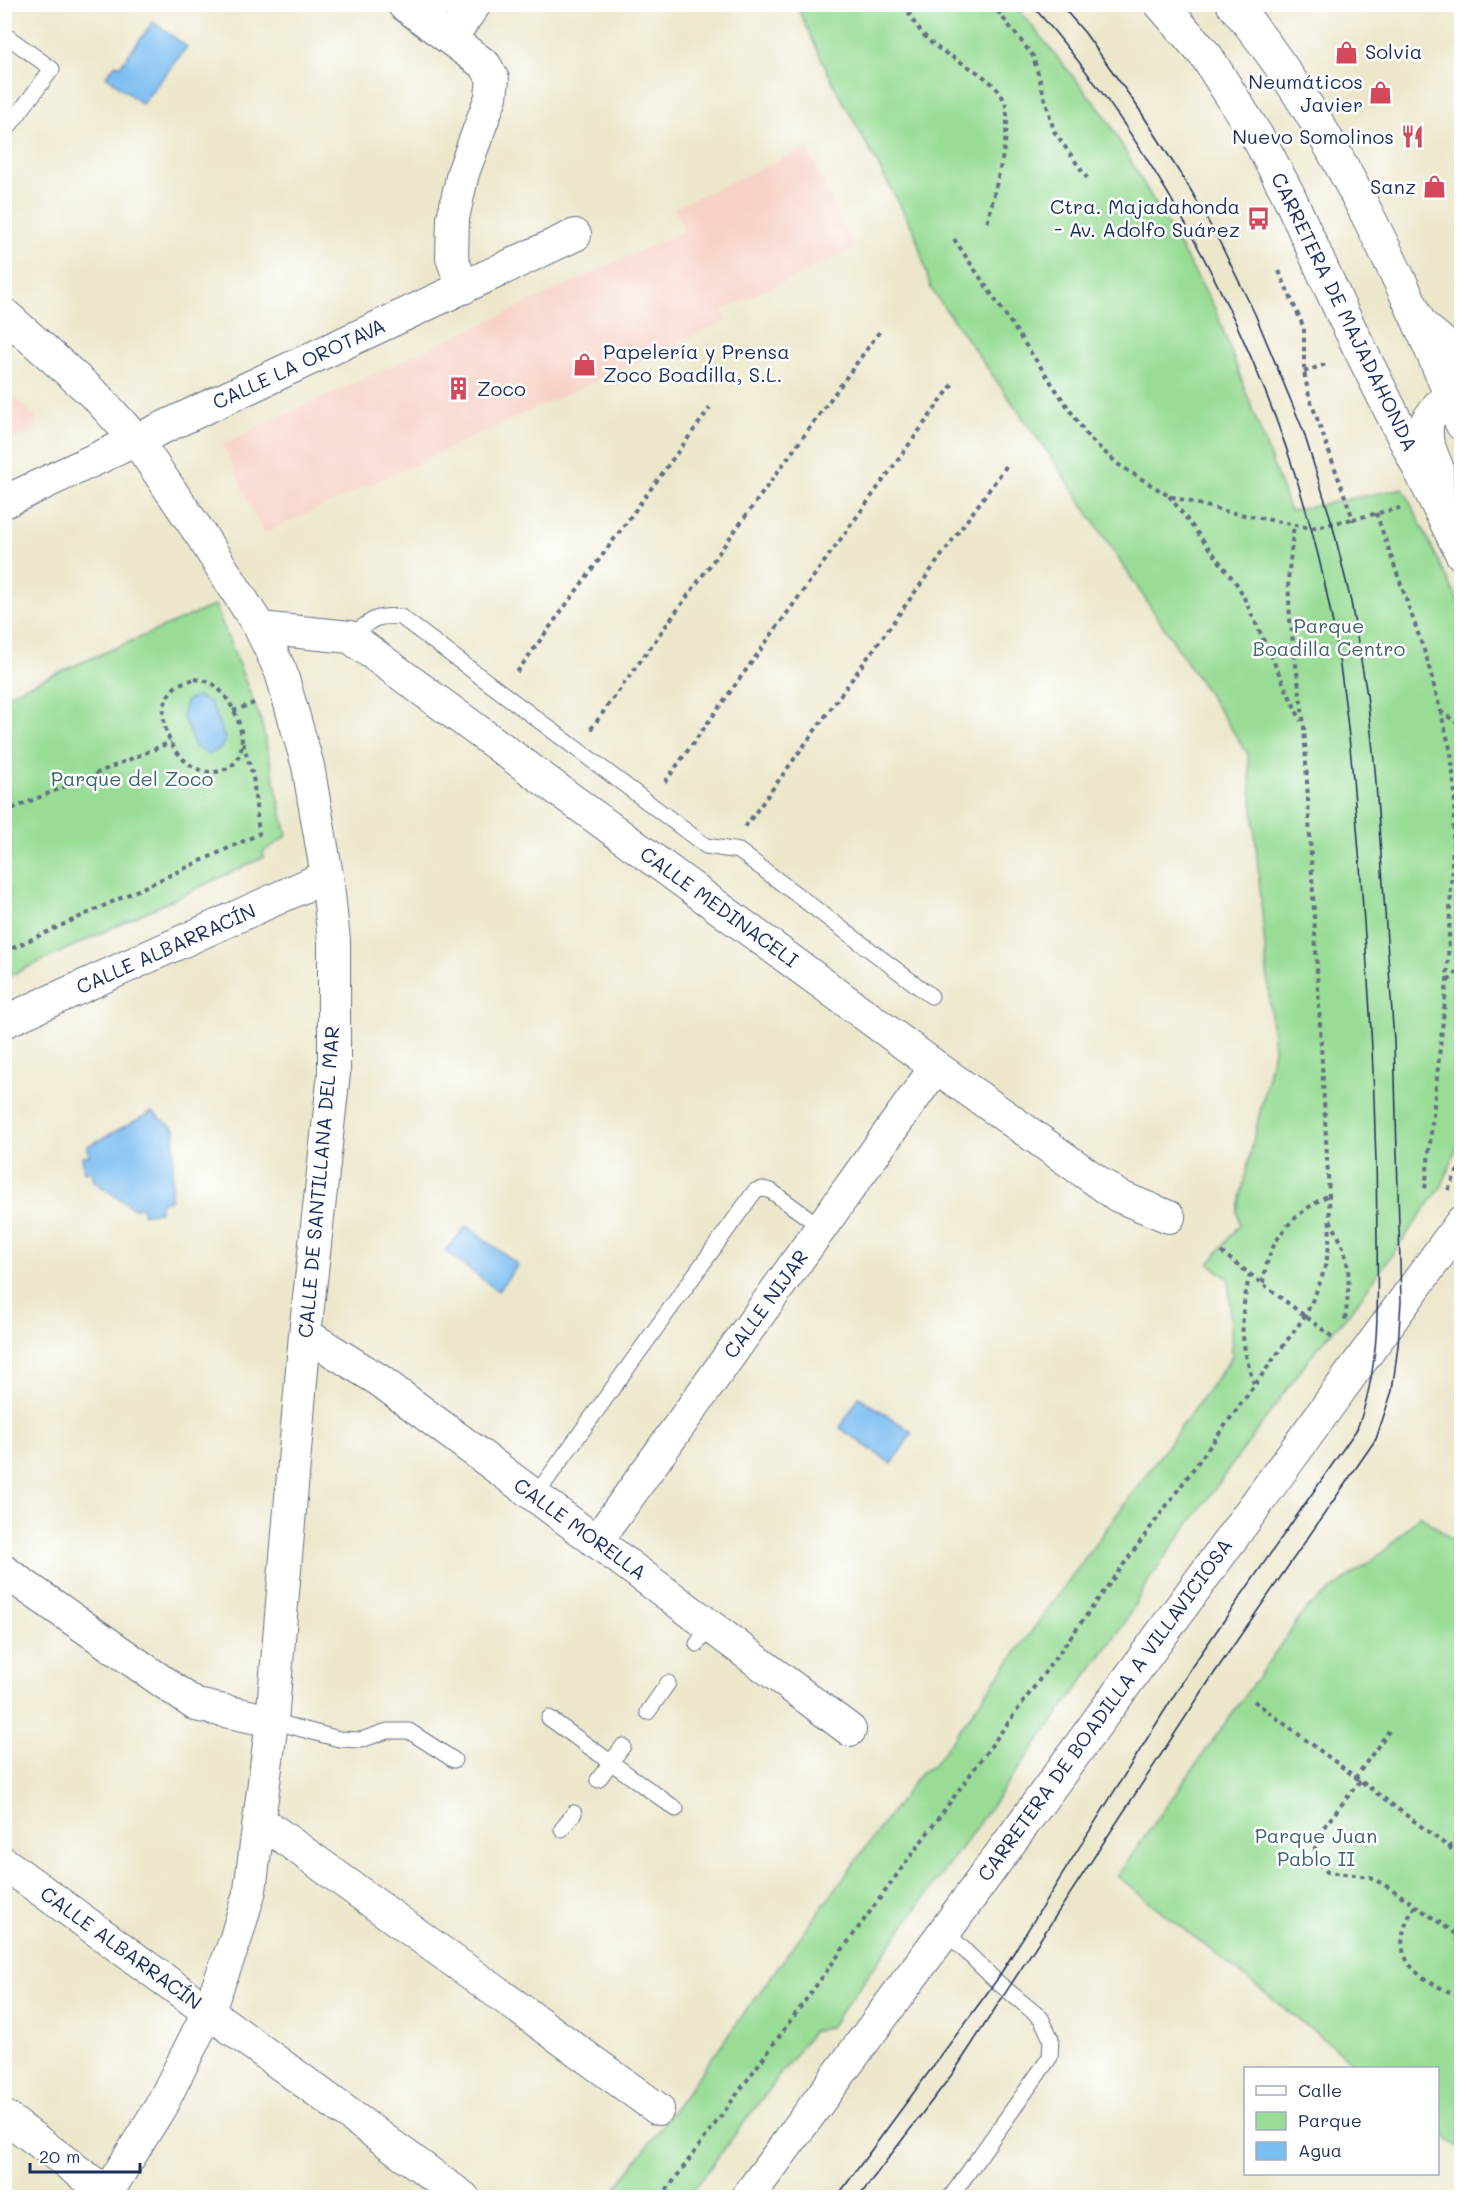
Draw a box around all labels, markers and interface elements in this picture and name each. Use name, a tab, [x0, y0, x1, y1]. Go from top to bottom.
place label: Solvia	[1365, 38, 1422, 64]
shop icon: Solvia	[1334, 39, 1360, 65]
place label: Neumáticos Javier	[1248, 68, 1363, 117]
shop icon: Neumáticos Javier	[1368, 80, 1394, 106]
place label: Nuevo Somolinos	[1232, 123, 1394, 149]
restaurant icon: Nuevo Somolinos	[1399, 124, 1425, 150]
street label: CARRETERA DE MAJADAHONDA	[1266, 168, 1424, 455]
place label: Sanz	[1370, 173, 1416, 199]
shop icon: Sanz	[1421, 174, 1447, 200]
place label: Ctra. Majadahonda - Av. Adolfo Suárez	[1050, 193, 1240, 242]
bus stop icon: Ctra. Majadahonda - Av. Adolfo Suárez	[1245, 205, 1271, 231]
street label: CALLE LA OROTAVA	[208, 312, 389, 415]
place label: Papelería y Prensa Zoco Boadilla, S.L.	[603, 338, 790, 387]
shop icon: Papelería y Prensa Zoco Boadilla, S.L.	[572, 351, 598, 377]
place label: Zoco	[477, 375, 526, 401]
building icon: Zoco	[446, 376, 472, 402]
park label: Parque Boadilla Centro	[1253, 612, 1406, 661]
park label: Parque del Zoco	[51, 765, 213, 791]
street label: CALLE MEDINACELI	[635, 840, 804, 972]
street label: CALLE ALBARRACÍN	[72, 897, 259, 999]
street label: CALLE DE SANTILLANA DEL MAR	[291, 1025, 345, 1339]
street label: CALLE NIJAR	[717, 1244, 813, 1363]
street label: CALLE MORELLA	[509, 1471, 652, 1585]
street label: CARRETERA DE BOADILLA A VILLAVICIOSA	[971, 1533, 1237, 1886]
park label: Parque Juan Pablo II	[1255, 1822, 1377, 1871]
street label: CALLE ALBARRACÍN	[36, 1880, 208, 2015]
legend	[1244, 2067, 1439, 2175]
text: Calle	[1298, 2078, 1342, 2102]
text: Parque	[1298, 2108, 1362, 2132]
scale bar	[30, 2136, 140, 2174]
text: Agua	[1298, 2138, 1342, 2162]
text: 20 m	[39, 2144, 80, 2168]

